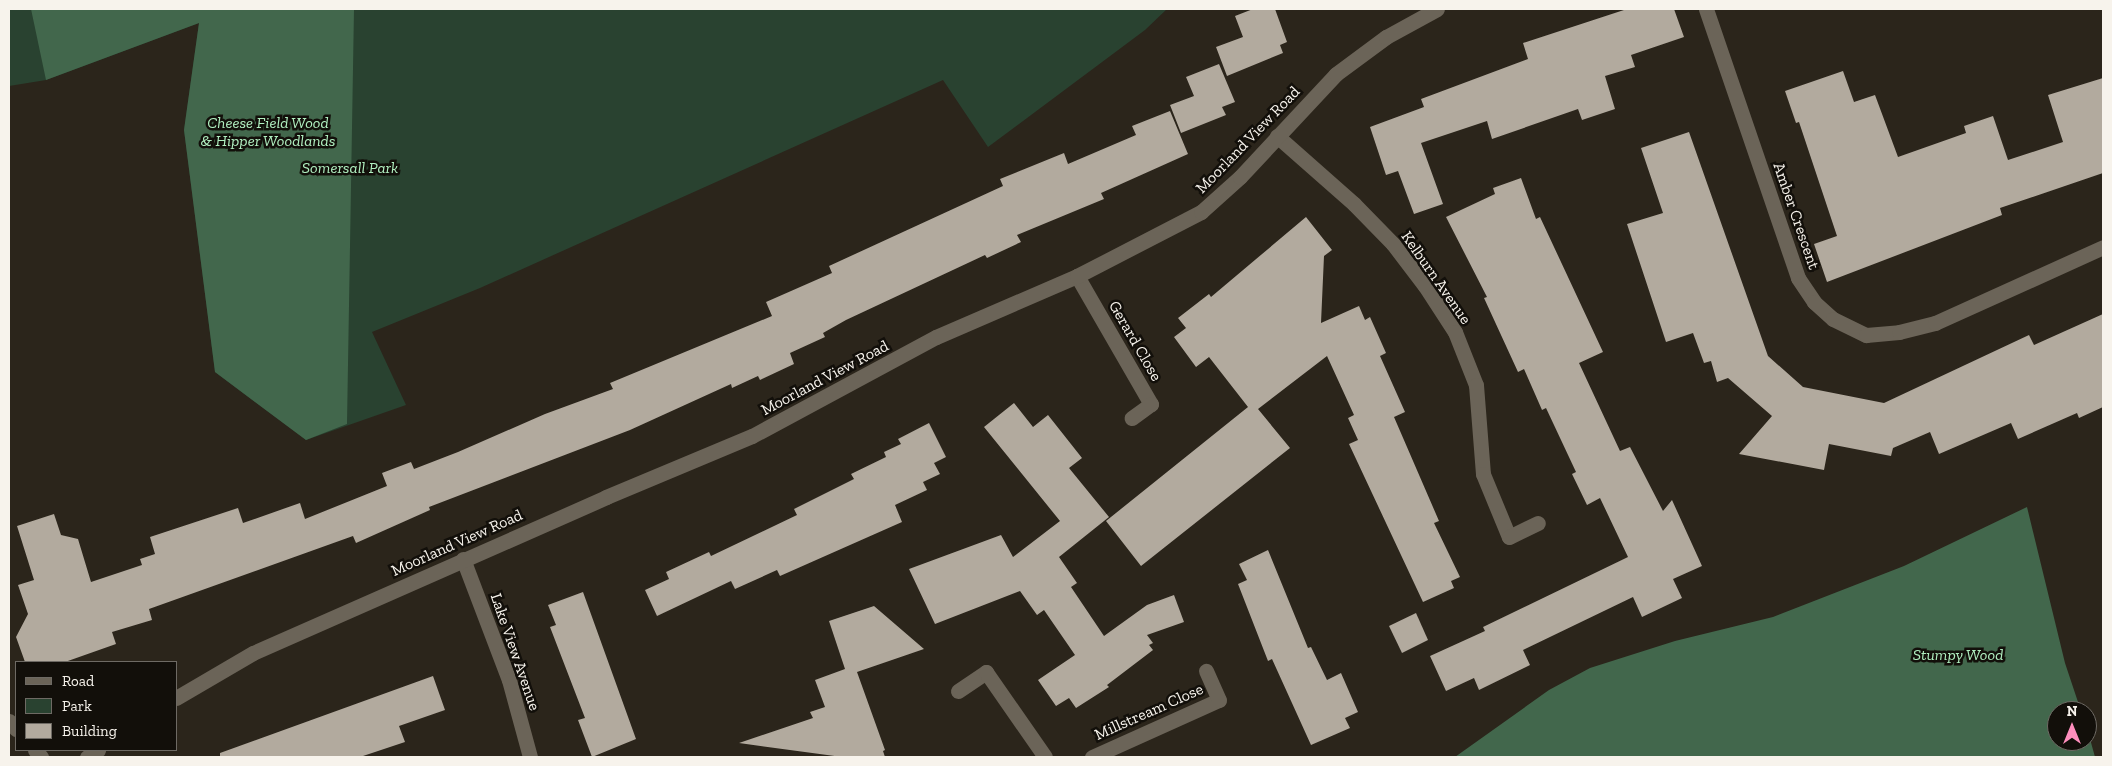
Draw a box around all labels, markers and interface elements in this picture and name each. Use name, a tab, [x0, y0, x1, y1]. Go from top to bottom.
street label: Moorland View Road	[1192, 82, 1304, 198]
park label: Cheese Field Wood & Hipper Woodlands	[200, 113, 336, 151]
park label: Somersall Park	[302, 158, 398, 178]
street label: Amber Crescent	[1769, 160, 1823, 272]
street label: Kelburn Avenue	[1397, 228, 1475, 328]
street label: Gerard Close	[1104, 297, 1166, 385]
street label: Moorland View Road	[758, 336, 892, 420]
street label: Moorland View Road	[388, 505, 526, 581]
street label: Lake View Avenue	[486, 590, 544, 714]
park label: Stumpy Wood	[1912, 645, 2004, 665]
legend	[15, 661, 178, 751]
text: Road	[62, 672, 94, 690]
street label: Millstream Close	[1092, 679, 1206, 745]
text: Park	[62, 697, 92, 715]
north arrow	[2047, 701, 2097, 751]
text: N	[2067, 703, 2077, 720]
text: Building	[62, 722, 117, 740]

